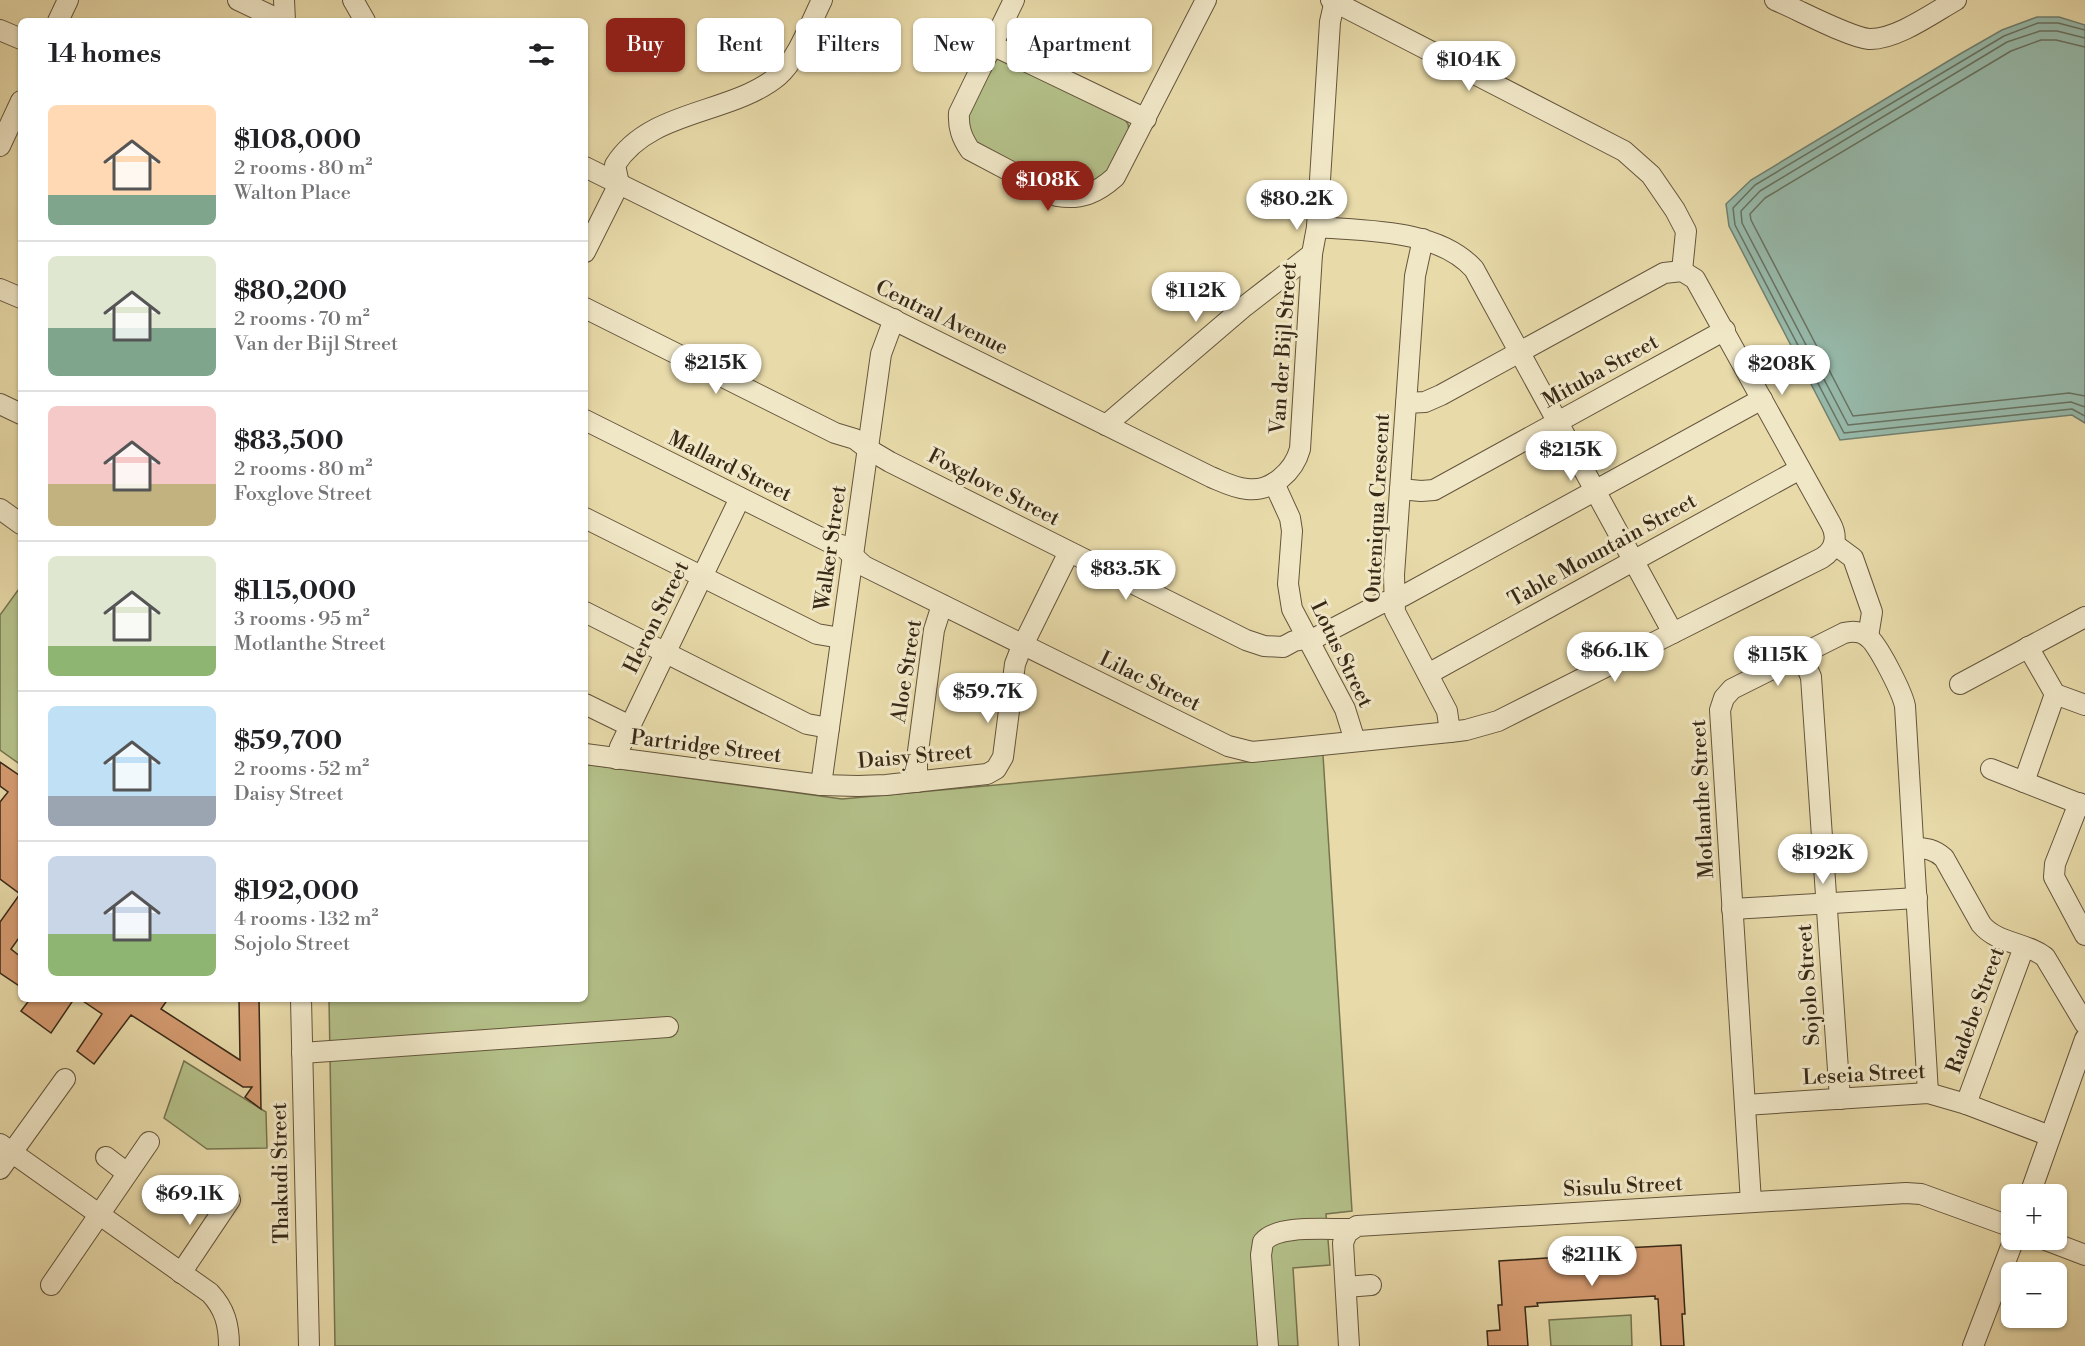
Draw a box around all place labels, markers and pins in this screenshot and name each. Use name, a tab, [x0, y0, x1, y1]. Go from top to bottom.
pin: $104K	[1427, 41, 1511, 92]
pin: $108K	[1006, 161, 1090, 212]
pin: $80.2K	[1248, 180, 1346, 231]
pin: $112K	[1154, 272, 1238, 323]
pin: $215K	[674, 344, 758, 395]
pin: $208K	[1740, 345, 1824, 396]
pin: $215K	[1529, 431, 1613, 482]
pin: $83.5K	[1077, 550, 1175, 601]
pin: $66.1K	[1566, 632, 1664, 683]
pin: $115K	[1736, 636, 1820, 687]
pin: $59.7K	[939, 673, 1037, 724]
pin: $192K	[1781, 834, 1865, 885]
pin: $69.1K	[141, 1175, 239, 1226]
pin: $211K	[1550, 1236, 1634, 1287]

